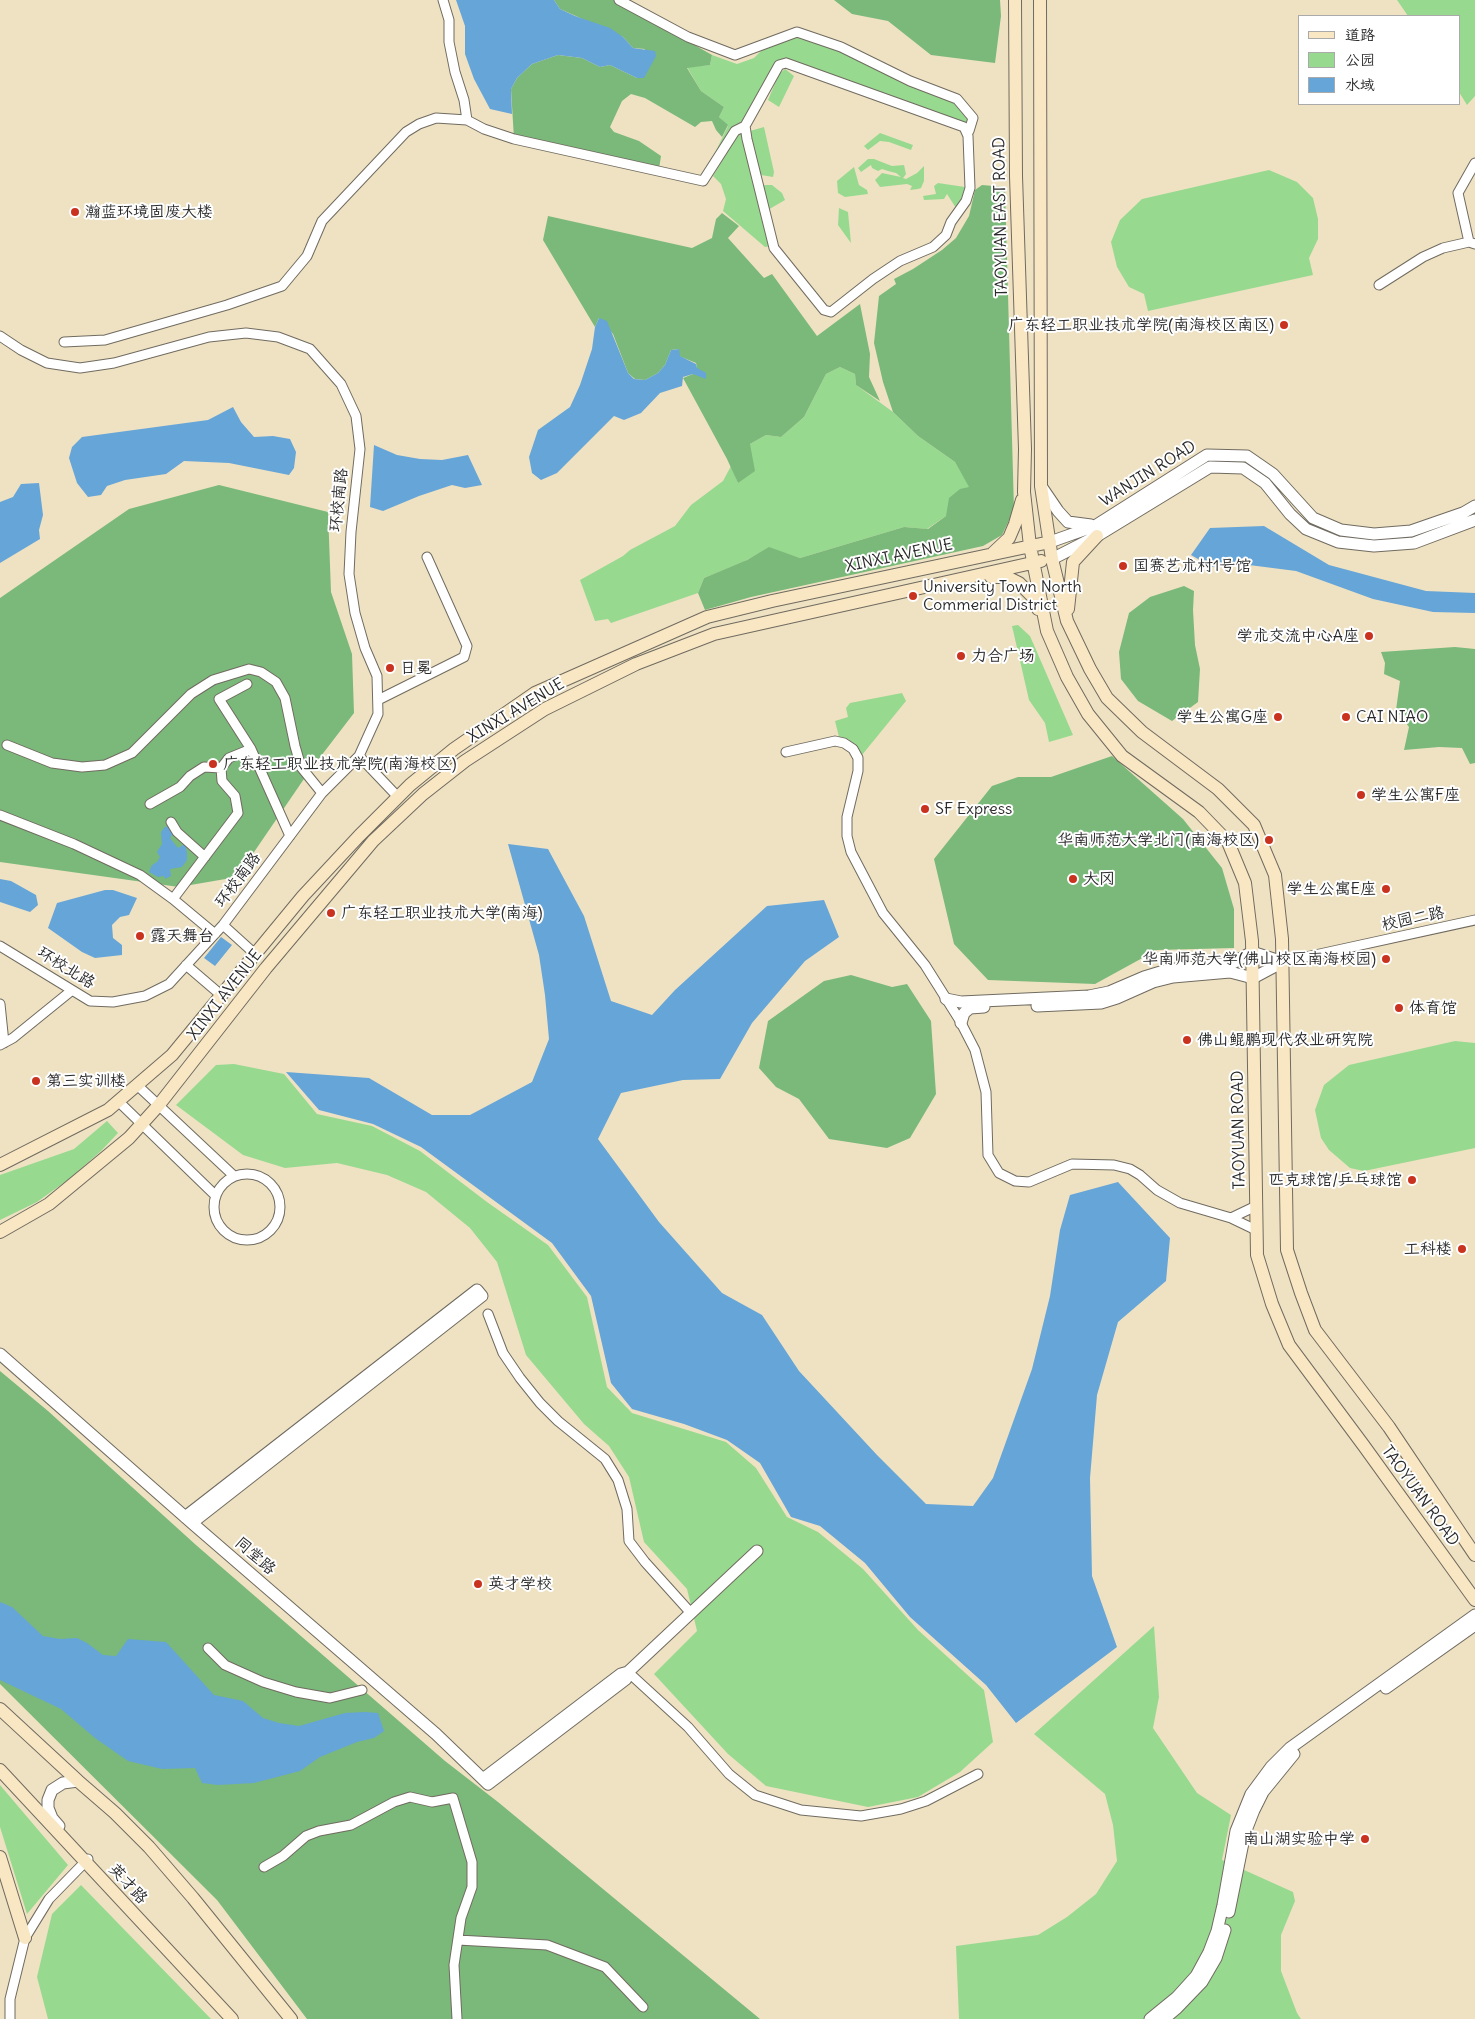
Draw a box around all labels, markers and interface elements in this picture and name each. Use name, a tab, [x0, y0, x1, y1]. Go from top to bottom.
legend	[1298, 15, 1460, 105]
text: 道路	[1345, 25, 1375, 44]
text: 公园	[1345, 50, 1375, 69]
text: 水域	[1345, 75, 1375, 94]
street label: TAOYUAN EAST ROAD	[990, 137, 1012, 297]
place label: 瀚蓝环境固废大楼	[85, 202, 213, 222]
marker: 瀚蓝环境固废大楼	[69, 206, 81, 218]
place label: 广东轻工职业技术学院(南海校区南区)	[1008, 315, 1274, 335]
marker: 广东轻工职业技术学院(南海校区南区)	[1278, 319, 1290, 331]
street label: WANJIN ROAD	[1096, 437, 1200, 511]
street label: 环校南路	[326, 467, 352, 533]
street label: XINXI AVENUE	[844, 535, 954, 577]
place label: 国赛艺术村1号馆	[1133, 556, 1251, 576]
marker: 国赛艺术村1号馆	[1117, 560, 1129, 572]
place label: University Town North Commerial District	[923, 577, 1082, 615]
marker: University Town North Commerial District	[907, 590, 919, 602]
place label: 学术交流中心A座	[1237, 626, 1359, 646]
marker: 学术交流中心A座	[1363, 630, 1375, 642]
place label: 力合广场	[971, 646, 1035, 666]
marker: 力合广场	[955, 650, 967, 662]
place label: 日冕	[400, 658, 432, 678]
marker: 日冕	[384, 662, 396, 674]
street label: XINXI AVENUE	[464, 675, 568, 747]
place label: 学生公寓G座	[1176, 707, 1268, 727]
place label: CAI NIAO	[1356, 707, 1428, 727]
marker: 学生公寓G座	[1272, 711, 1284, 723]
marker: CAI NIAO	[1340, 711, 1352, 723]
place label: 广东轻工职业技术学院(南海校区)	[223, 754, 457, 774]
marker: 广东轻工职业技术学院(南海校区)	[207, 758, 219, 770]
place label: 学生公寓F座	[1371, 785, 1460, 805]
marker: 学生公寓F座	[1355, 789, 1367, 801]
place label: SF Express	[935, 799, 1012, 819]
marker: SF Express	[919, 803, 931, 815]
place label: 华南师范大学北门(南海校区)	[1057, 830, 1259, 850]
marker: 华南师范大学北门(南海校区)	[1263, 834, 1275, 846]
street label: 环校南路	[211, 849, 265, 911]
place label: 大冈	[1083, 869, 1115, 889]
marker: 大冈	[1067, 873, 1079, 885]
place label: 学生公寓E座	[1287, 879, 1376, 899]
marker: 学生公寓E座	[1380, 883, 1392, 895]
place label: 广东轻工职业技术大学(南海)	[341, 903, 543, 923]
street label: 校园二路	[1380, 903, 1446, 935]
marker: 广东轻工职业技术大学(南海)	[325, 907, 337, 919]
place label: 露天舞台	[150, 926, 214, 946]
marker: 露天舞台	[134, 930, 146, 942]
street label: 环校北路	[34, 943, 98, 993]
street label: XINXI AVENUE	[184, 946, 266, 1044]
place label: 华南师范大学(佛山校区南海校园)	[1142, 949, 1376, 969]
marker: 华南师范大学(佛山校区南海校园)	[1380, 953, 1392, 965]
place label: 体育馆	[1409, 998, 1457, 1018]
marker: 体育馆	[1393, 1002, 1405, 1014]
place label: 佛山鲲鹏现代农业研究院	[1197, 1030, 1373, 1050]
marker: 佛山鲲鹏现代农业研究院	[1181, 1034, 1193, 1046]
street label: TAOYUAN ROAD	[1228, 1070, 1250, 1190]
place label: 第三实训楼	[46, 1071, 126, 1091]
marker: 第三实训楼	[30, 1075, 42, 1087]
place label: 匹克球馆/乒乓球馆	[1268, 1170, 1402, 1190]
marker: 匹克球馆/乒乓球馆	[1406, 1174, 1418, 1186]
place label: 工科楼	[1404, 1239, 1452, 1259]
marker: 工科楼	[1456, 1243, 1468, 1255]
street label: TAOYUAN ROAD	[1377, 1442, 1463, 1550]
street label: 同堂路	[231, 1533, 279, 1579]
place label: 英才学校	[488, 1574, 552, 1594]
marker: 英才学校	[472, 1578, 484, 1590]
place label: 南山湖实验中学	[1243, 1829, 1355, 1849]
marker: 南山湖实验中学	[1359, 1833, 1371, 1845]
street label: 英才路	[105, 1860, 151, 1908]

